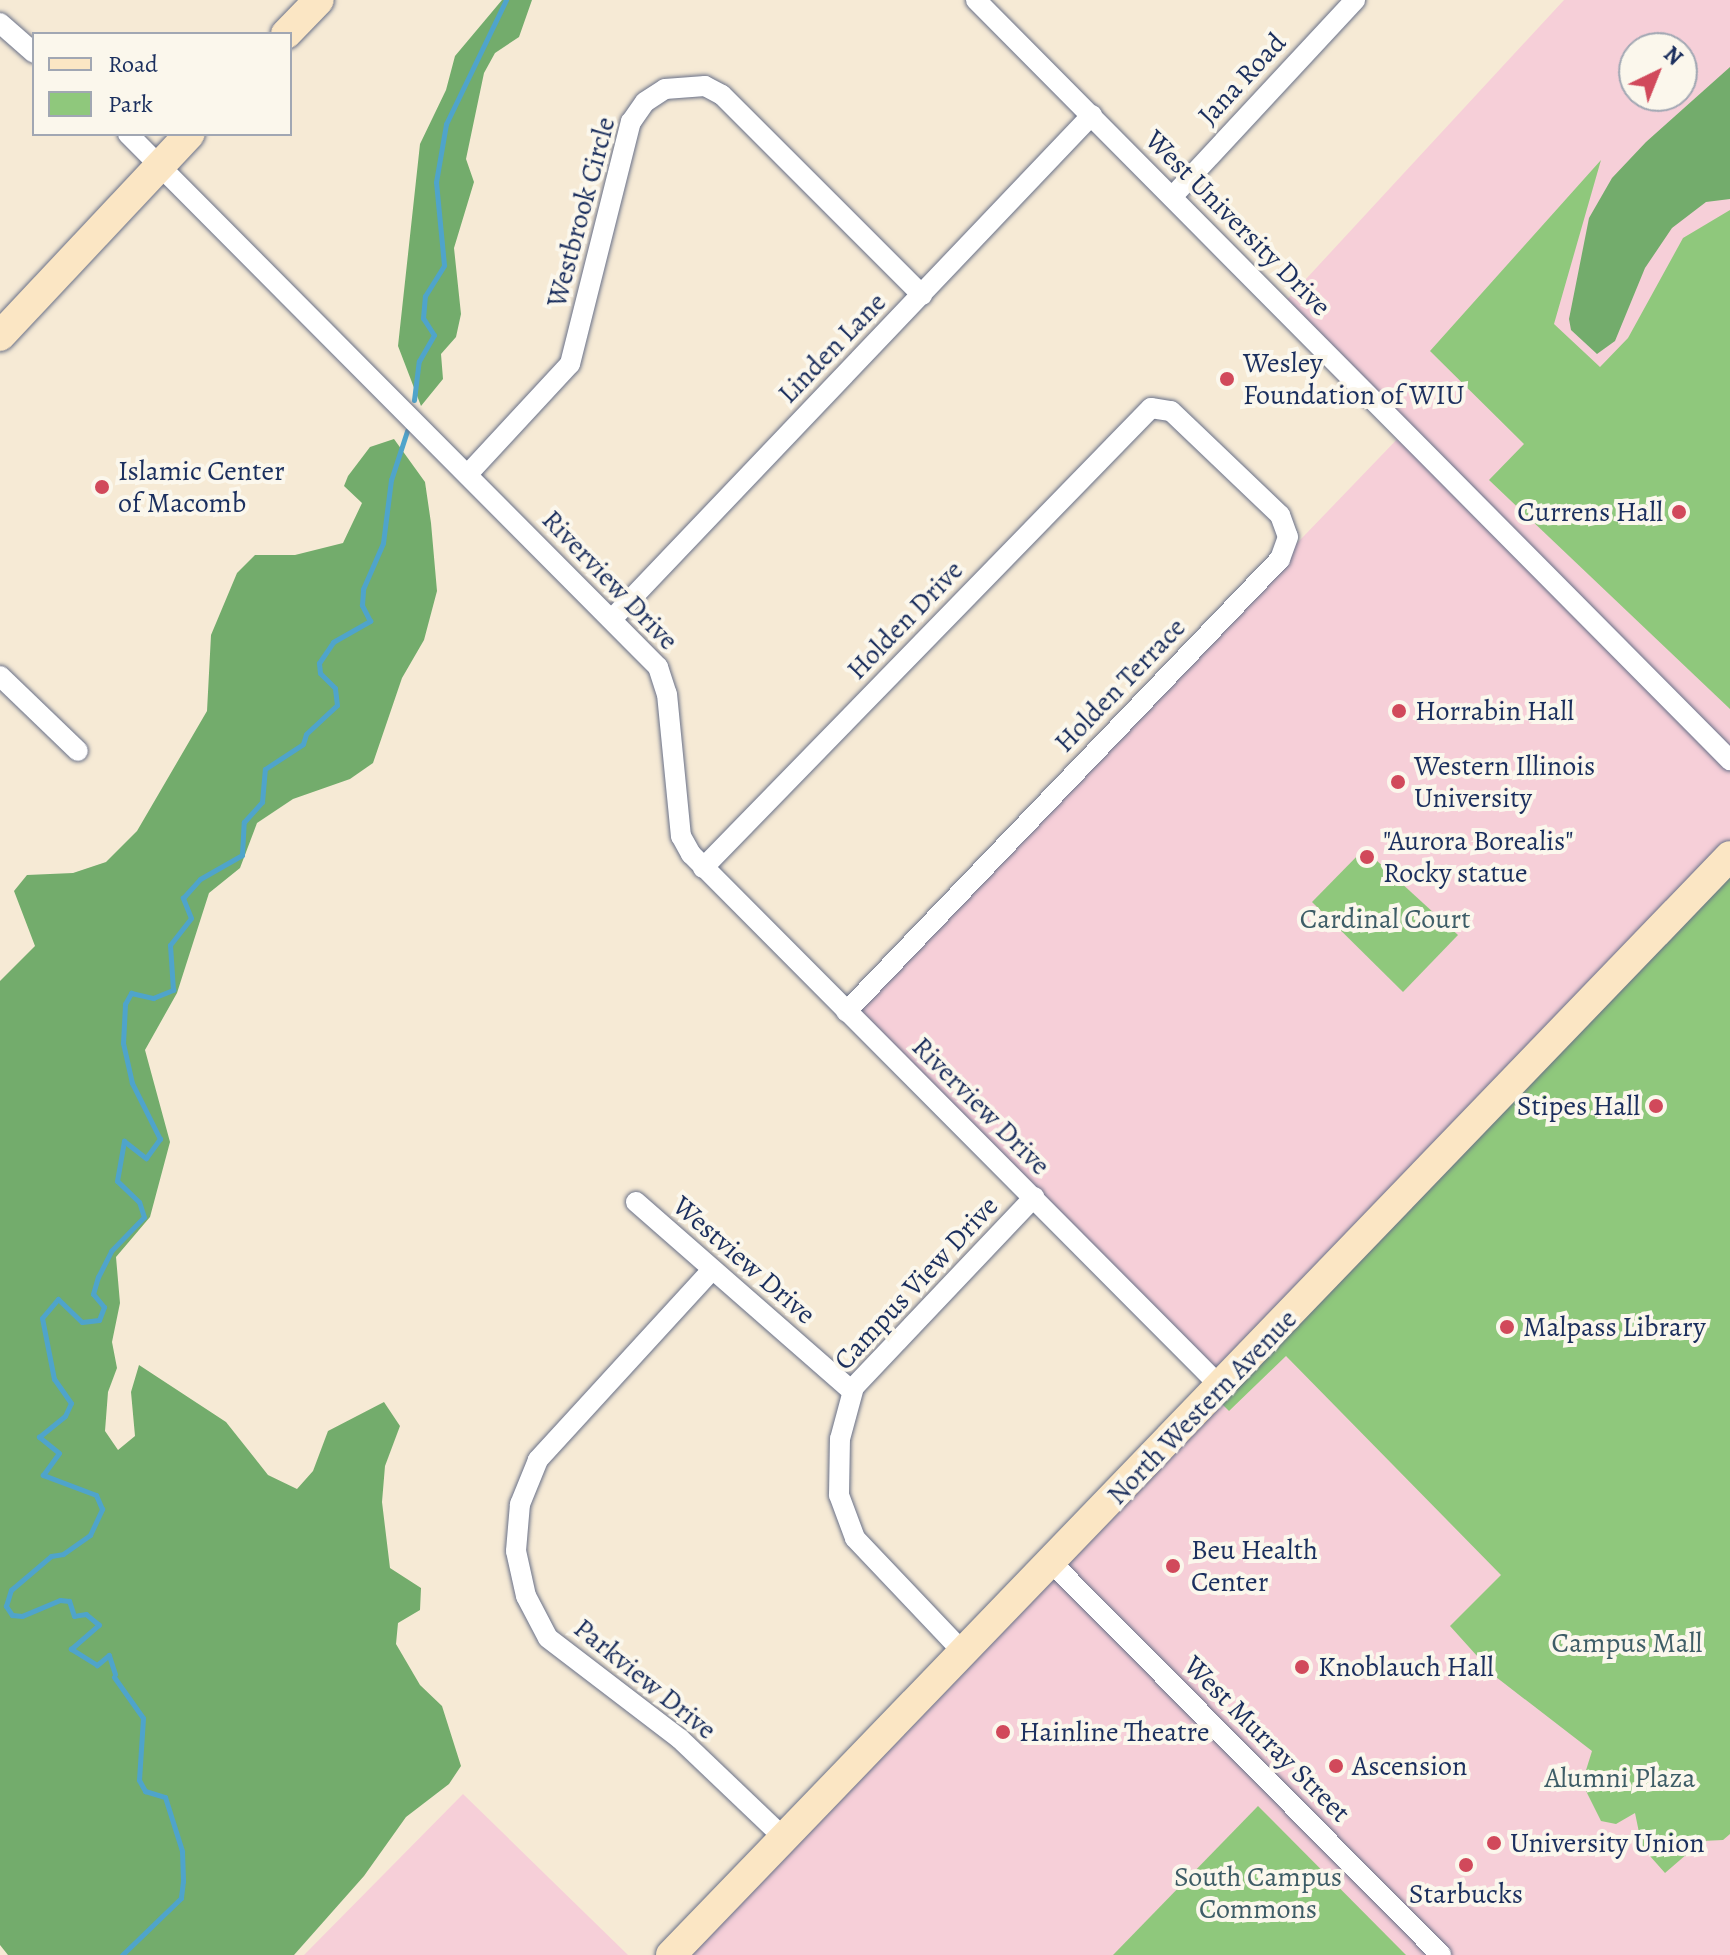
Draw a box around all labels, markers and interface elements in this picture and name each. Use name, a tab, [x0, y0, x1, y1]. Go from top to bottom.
street label: Jana Road	[1191, 26, 1293, 132]
legend	[32, 32, 292, 136]
north arrow	[1618, 32, 1698, 112]
text: N	[1657, 39, 1689, 72]
text: Road	[108, 48, 158, 80]
text: Park	[108, 88, 153, 120]
street label: Westbrook Circle	[539, 113, 623, 311]
street label: West University Drive	[1138, 123, 1338, 323]
street label: Linden Lane	[771, 286, 893, 410]
place label: Wesley Foundation of WIU	[1243, 346, 1465, 412]
marker: Wesley Foundation of WIU	[1218, 370, 1236, 388]
place label: Islamic Center of Macomb	[118, 454, 285, 520]
marker: Islamic Center of Macomb	[93, 478, 111, 496]
place label: Currens Hall	[1517, 495, 1663, 529]
street label: Riverview Drive	[535, 503, 685, 657]
marker: Currens Hall	[1670, 503, 1688, 521]
street label: Holden Drive	[840, 553, 970, 687]
street label: Holden Terrace	[1047, 611, 1193, 759]
place label: Horrabin Hall	[1415, 694, 1574, 728]
marker: Horrabin Hall	[1390, 702, 1408, 720]
place label: Western Illinois University	[1414, 749, 1595, 815]
marker: Western Illinois University	[1389, 773, 1407, 791]
place label: "Aurora Borealis" Rocky statue	[1383, 824, 1574, 890]
marker: "Aurora Borealis" Rocky statue	[1358, 848, 1376, 866]
park label: Cardinal Court	[1300, 902, 1470, 936]
street label: Riverview Drive	[905, 1030, 1057, 1182]
place label: Stipes Hall	[1517, 1089, 1640, 1123]
marker: Stipes Hall	[1647, 1097, 1665, 1115]
street label: Westview Drive	[666, 1189, 822, 1331]
street label: Campus View Drive	[827, 1189, 1005, 1377]
street label: North Western Avenue	[1100, 1302, 1304, 1512]
place label: Malpass Library	[1523, 1310, 1706, 1344]
marker: Malpass Library	[1498, 1318, 1516, 1336]
place label: Beu Health Center	[1191, 1533, 1318, 1599]
marker: Beu Health Center	[1162, 1555, 1184, 1577]
street label: Parkview Drive	[567, 1611, 723, 1747]
park label: Campus Mall	[1552, 1626, 1702, 1660]
street label: West Murray Street	[1177, 1649, 1357, 1829]
place label: Knoblauch Hall	[1318, 1650, 1494, 1684]
marker: Knoblauch Hall	[1293, 1658, 1311, 1676]
place label: Hainline Theatre	[1019, 1715, 1210, 1749]
marker: Hainline Theatre	[994, 1723, 1012, 1741]
place label: Ascension	[1352, 1749, 1467, 1783]
marker: Ascension	[1327, 1757, 1345, 1775]
park label: Alumni Plaza	[1544, 1761, 1696, 1795]
place label: University Union	[1510, 1826, 1704, 1860]
marker: University Union	[1485, 1834, 1503, 1852]
marker: Starbucks	[1457, 1856, 1475, 1874]
park label: South Campus Commons	[1174, 1860, 1342, 1926]
place label: Starbucks	[1409, 1877, 1523, 1911]

